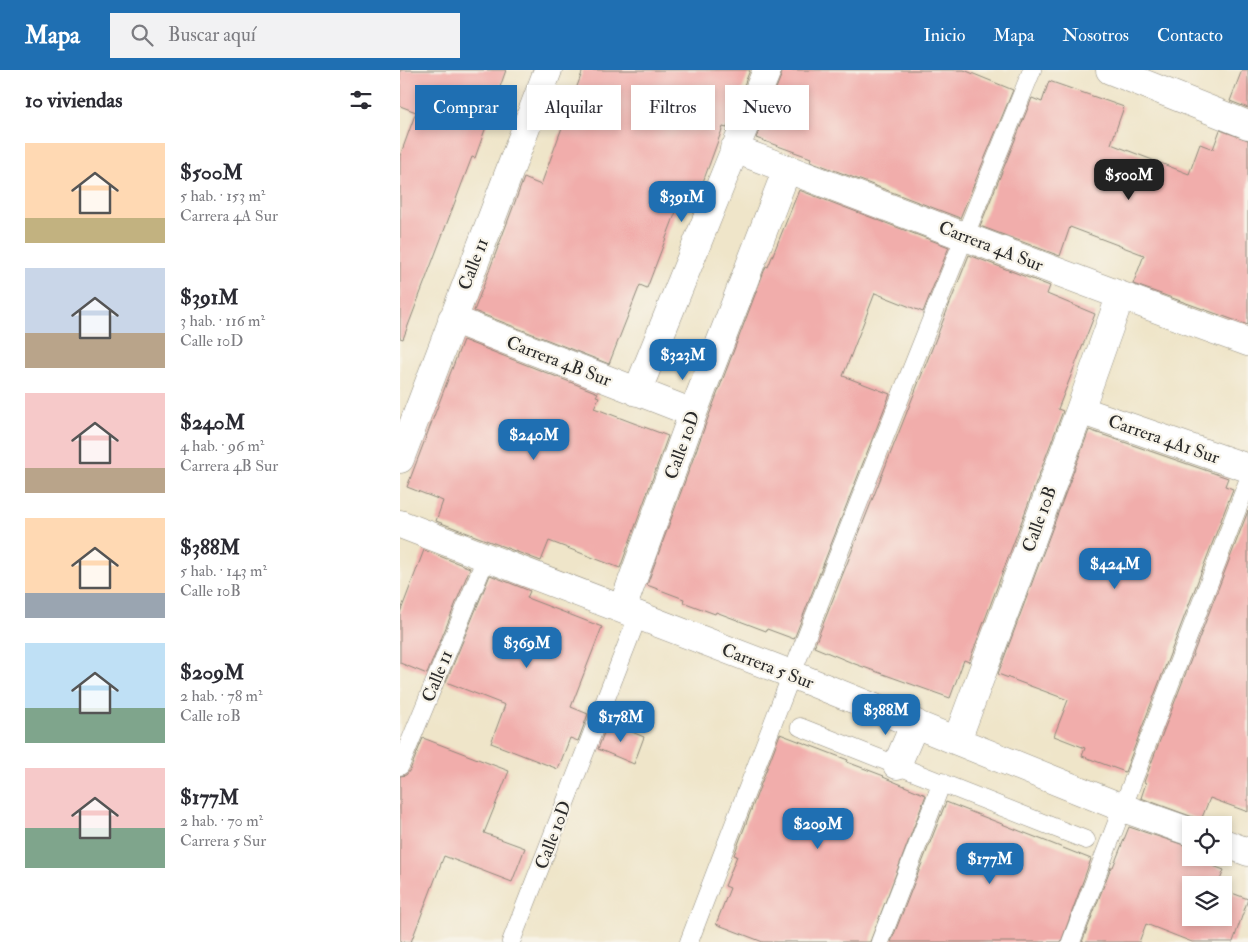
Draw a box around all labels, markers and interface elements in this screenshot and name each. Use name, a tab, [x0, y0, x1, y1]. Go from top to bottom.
search box	[110, 13, 460, 58]
text: Mapa	[25, 20, 80, 51]
icon: search	[128, 21, 156, 49]
text: Buscar aquí	[168, 23, 256, 47]
text: Inicio	[923, 24, 965, 47]
text: Mapa	[993, 24, 1035, 47]
text: Nosotros	[1063, 24, 1129, 47]
text: Contacto	[1157, 24, 1223, 47]
chip: Comprar	[415, 85, 517, 130]
chip: Alquilar	[527, 85, 621, 130]
chip: Filtros	[631, 85, 715, 130]
chip: Nuevo	[725, 85, 809, 130]
icon: filters	[347, 86, 375, 114]
text: 10 viviendas	[25, 87, 122, 114]
pin: $500M	[1094, 158, 1164, 201]
text: $500M	[180, 159, 243, 186]
icon: home	[65, 163, 125, 223]
text: $500M	[1105, 165, 1153, 185]
pin: $391M	[647, 180, 717, 223]
text: 5 hab. · 153 m²	[180, 186, 265, 206]
text: $391M	[660, 187, 704, 207]
text: Carrera 4A Sur	[180, 206, 278, 226]
street label: Carrera 4A Sur	[935, 216, 1047, 277]
street label: Calle 11	[453, 235, 494, 293]
text: $391M	[180, 284, 238, 311]
icon: home	[65, 288, 125, 348]
text: 3 hab. · 116 m²	[180, 311, 265, 331]
text: Calle 10D	[180, 331, 243, 351]
street label: Carrera 4B Sur	[503, 331, 615, 392]
pin: $323M	[648, 338, 718, 381]
text: $323M	[661, 345, 705, 365]
street label: Calle 10D	[659, 408, 705, 483]
text: $240M	[180, 409, 245, 436]
street label: Carrera 4A1 Sur	[1105, 410, 1223, 469]
icon: home	[65, 413, 125, 473]
pin: $240M	[499, 418, 569, 461]
text: $240M	[509, 425, 559, 445]
text: 4 hab. · 96 m²	[180, 436, 264, 456]
text: Carrera 4B Sur	[180, 456, 278, 476]
street label: Calle 10B	[1017, 483, 1062, 555]
text: $388M	[180, 534, 240, 561]
icon: home	[65, 538, 125, 598]
pin: $424M	[1080, 548, 1150, 590]
text: $424M	[1090, 554, 1140, 574]
text: 5 hab. · 143 m²	[180, 561, 267, 581]
text: Calle 10B	[180, 581, 241, 601]
pin: $369M	[492, 626, 562, 669]
text: $369M	[504, 633, 550, 653]
street label: Carrera 5 Sur	[718, 638, 817, 695]
street label: Calle 11	[417, 647, 458, 705]
text: $209M	[180, 659, 244, 686]
icon: home	[65, 663, 125, 723]
text: 2 hab. · 78 m²	[180, 686, 262, 706]
pin: $388M	[851, 694, 921, 736]
pin: $178M	[586, 700, 656, 743]
text: $388M	[863, 700, 909, 720]
text: Calle 10B	[180, 706, 241, 726]
text: $178M	[598, 707, 644, 727]
text: $177M	[180, 784, 239, 811]
icon: home	[65, 788, 125, 848]
street label: Calle 10D	[530, 798, 577, 873]
pin: $209M	[783, 808, 853, 850]
text: 2 hab. · 70 m²	[180, 811, 263, 831]
text: $209M	[793, 814, 843, 834]
map controls	[1182, 816, 1232, 926]
button: locate	[1182, 816, 1232, 866]
text: Carrera 5 Sur	[180, 831, 266, 851]
pin: $177M	[955, 842, 1025, 885]
text: $177M	[968, 849, 1012, 869]
button: layers	[1182, 876, 1232, 926]

